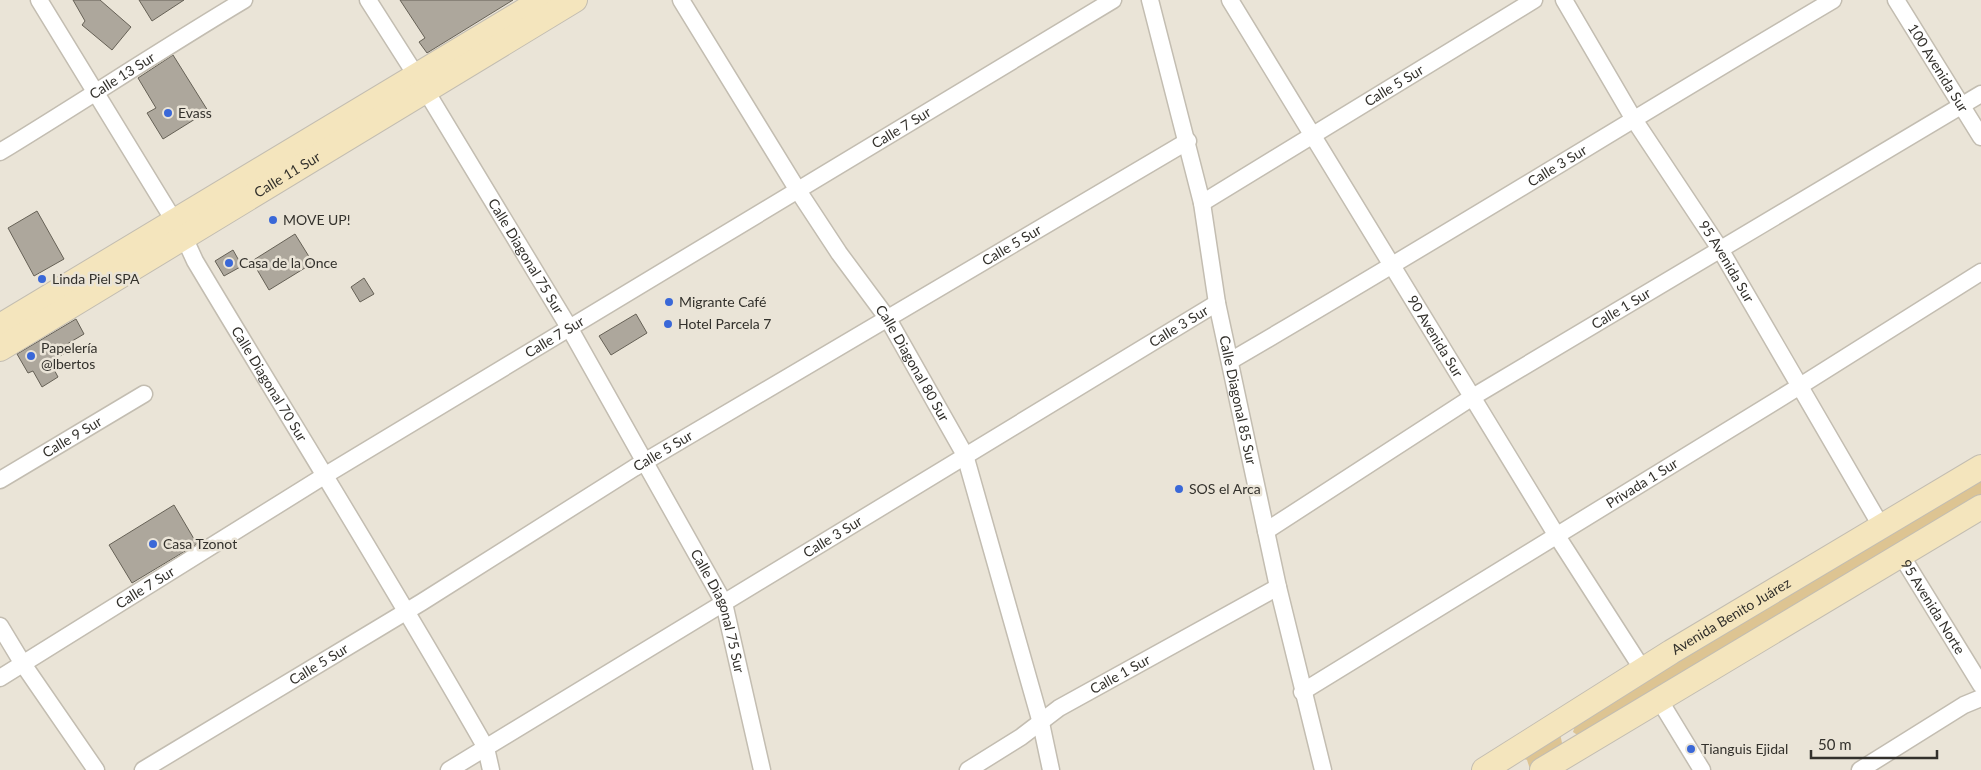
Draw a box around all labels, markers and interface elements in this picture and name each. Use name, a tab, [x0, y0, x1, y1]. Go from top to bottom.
street label: 100 Avenida Sur	[1905, 20, 1972, 115]
street label: Calle 13 Sur	[86, 48, 158, 102]
street label: Calle 5 Sur	[1361, 61, 1426, 110]
street label: Calle 7 Sur	[868, 103, 934, 152]
place label: Evass	[178, 104, 212, 121]
marker: Evass	[162, 107, 174, 119]
street label: Calle 3 Sur	[1524, 141, 1590, 190]
street label: Calle 11 Sur	[251, 148, 323, 201]
street label: Calle Diagonal 75 Sur	[485, 195, 568, 317]
place label: MOVE UP!	[283, 211, 351, 228]
marker: MOVE UP!	[267, 214, 279, 226]
street label: 95 Avenida Sur	[1695, 217, 1758, 305]
street label: Calle 5 Sur	[979, 221, 1044, 269]
place label: Casa de la Once	[239, 254, 337, 271]
marker: Casa de la Once	[223, 257, 235, 269]
place label: Linda Piel SPA	[52, 270, 140, 287]
marker: Linda Piel SPA	[36, 273, 48, 285]
street label: Calle 1 Sur	[1588, 284, 1653, 332]
street label: 90 Avenida Sur	[1404, 292, 1467, 380]
place label: Migrante Café	[679, 293, 766, 310]
marker: Migrante Café	[663, 296, 675, 308]
street label: Calle Diagonal 80 Sur	[872, 301, 953, 424]
street label: Calle 3 Sur	[1146, 301, 1211, 350]
street label: Calle 7 Sur	[522, 312, 587, 361]
place label: Hotel Parcela 7	[678, 315, 771, 332]
marker: Hotel Parcela 7	[662, 318, 674, 330]
street label: Calle Diagonal 70 Sur	[228, 323, 311, 445]
street label: Calle Diagonal 85 Sur	[1216, 334, 1261, 466]
place label: Papelería @lbertos	[41, 339, 98, 372]
marker: Papelería @lbertos	[25, 350, 37, 362]
street label: Calle 9 Sur	[39, 412, 105, 461]
street label: Calle 5 Sur	[630, 426, 695, 475]
street label: Privada 1 Sur	[1603, 454, 1681, 511]
place label: SOS el Arca	[1189, 480, 1261, 497]
marker: SOS el Arca	[1173, 483, 1185, 495]
street label: Calle 3 Sur	[800, 512, 865, 561]
place label: Casa Tzonot	[163, 535, 237, 552]
marker: Casa Tzonot	[147, 538, 159, 550]
street label: Calle Diagonal 75 Sur	[687, 546, 749, 675]
street label: 95 Avenida Norte	[1898, 556, 1969, 657]
street label: Calle 7 Sur	[112, 562, 177, 612]
street label: Avenida Benito Juárez	[1668, 574, 1793, 658]
street label: Calle 5 Sur	[286, 640, 351, 688]
street label: Calle 1 Sur	[1087, 650, 1153, 697]
scale bar	[1811, 728, 1937, 760]
text: 50 m	[1818, 735, 1852, 753]
place label: Tianguis Ejidal	[1701, 740, 1788, 757]
marker: Tianguis Ejidal	[1685, 743, 1697, 755]

